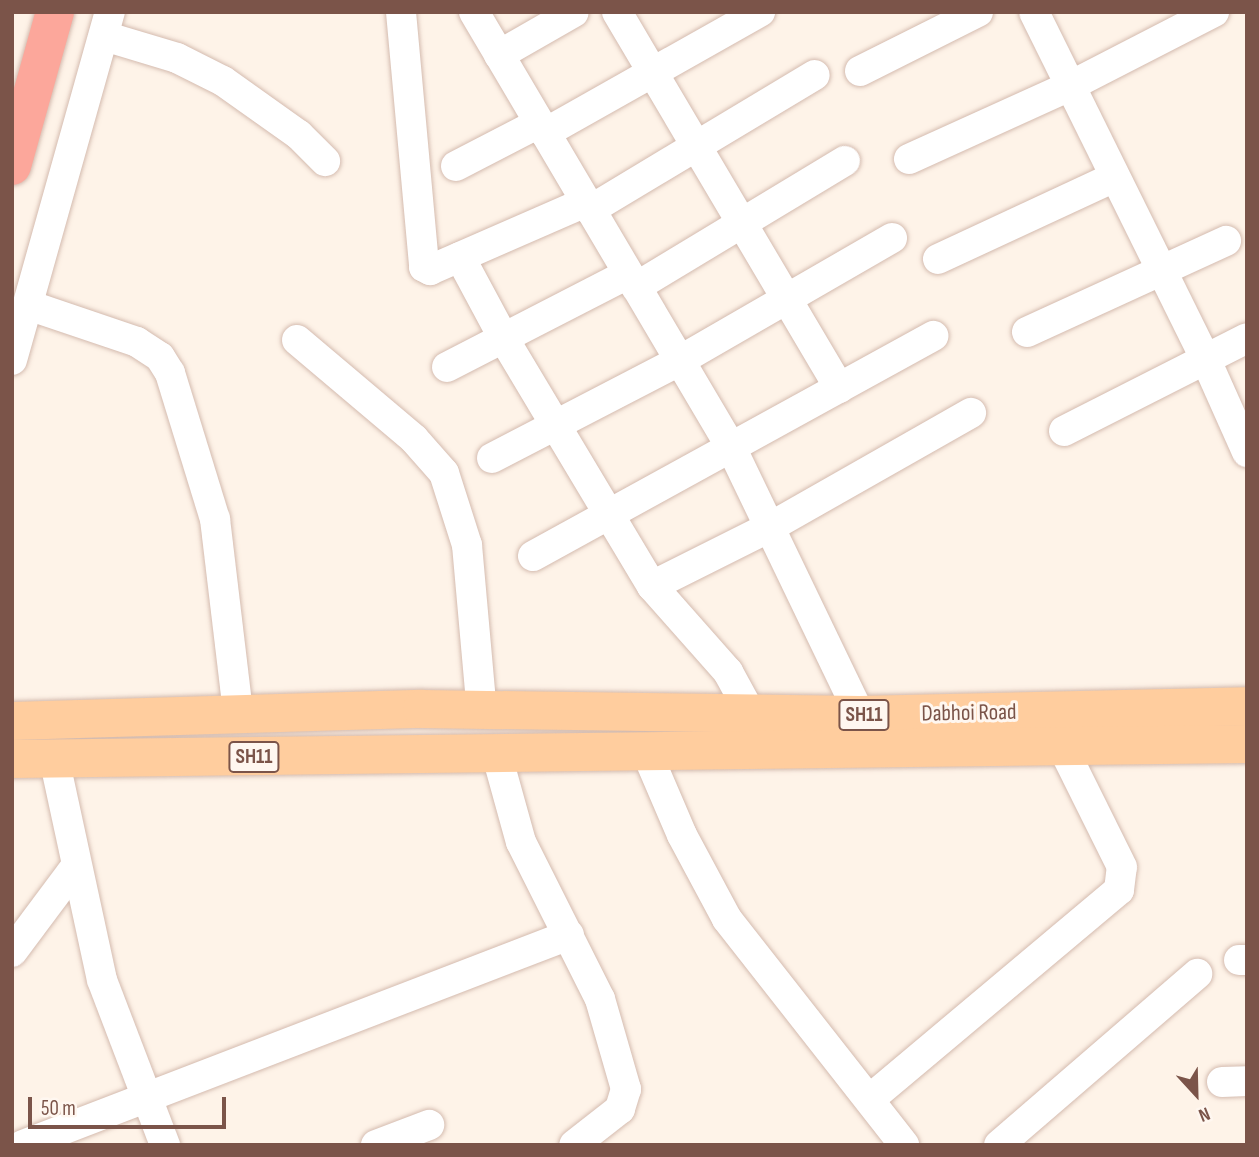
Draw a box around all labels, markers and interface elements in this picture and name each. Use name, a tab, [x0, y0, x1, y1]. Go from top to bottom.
road number: SH11	[838, 698, 890, 732]
street label: Dabhoi Road	[921, 698, 1017, 728]
road number: SH11	[228, 740, 280, 774]
north arrow	[1161, 1059, 1231, 1129]
scale bar	[32, 1084, 229, 1128]
text: 50 m	[41, 1096, 76, 1121]
text: N	[1195, 1101, 1213, 1126]

